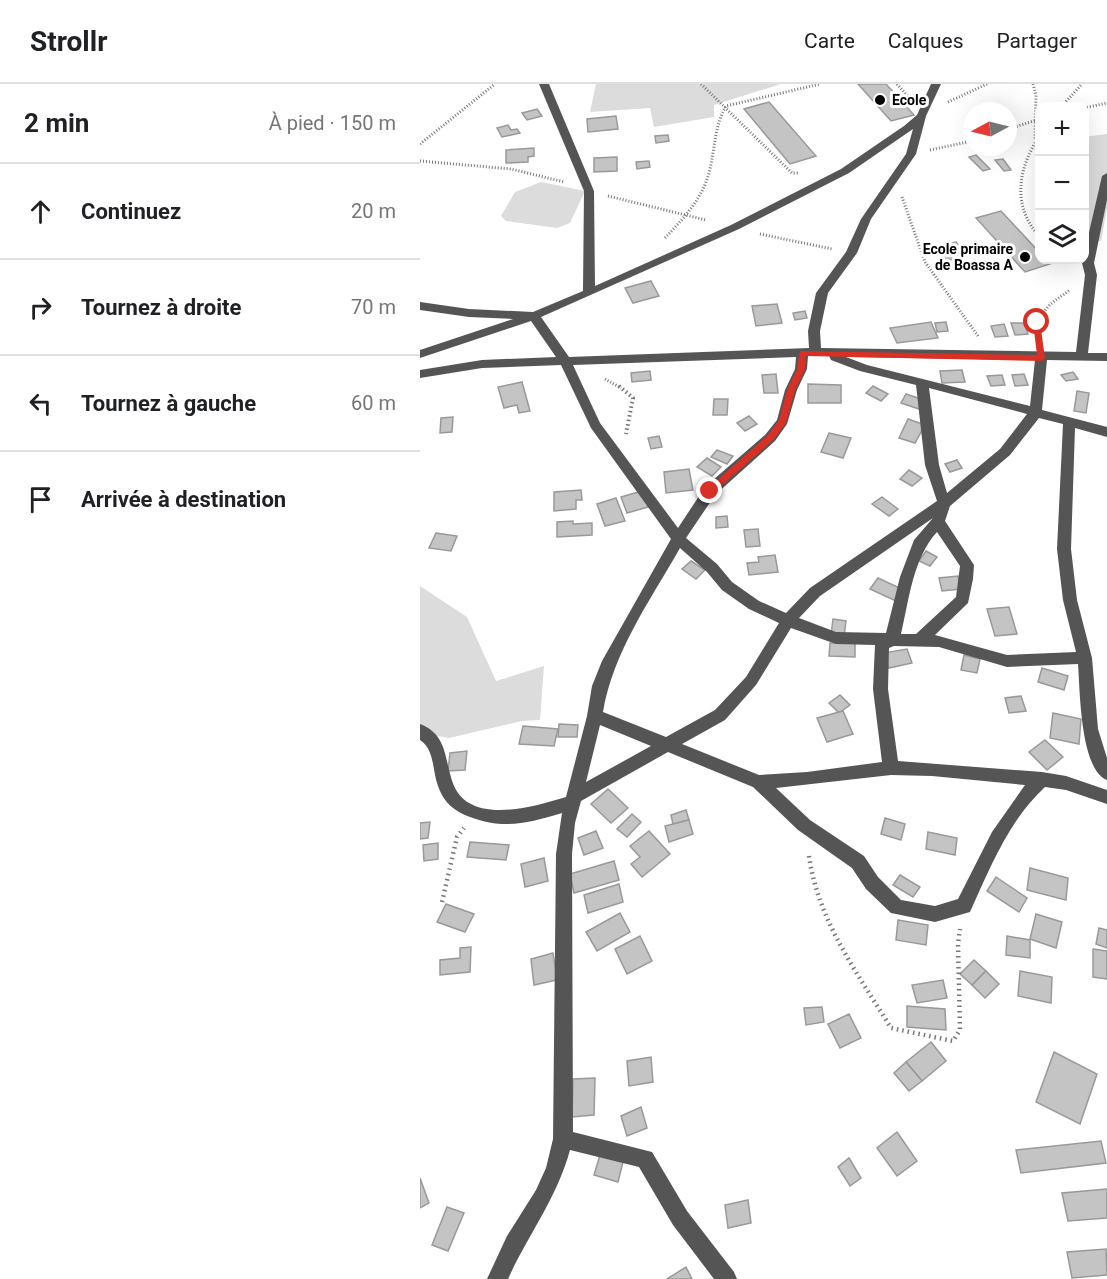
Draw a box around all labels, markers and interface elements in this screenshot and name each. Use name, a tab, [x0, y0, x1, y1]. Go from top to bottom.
text: Strollr	[30, 25, 107, 58]
text: Carte	[804, 29, 855, 53]
text: Calques	[888, 29, 963, 53]
text: Partager	[996, 29, 1077, 53]
place label: Ecole	[892, 92, 927, 108]
marker: Ecole	[873, 93, 887, 107]
north arrow	[963, 102, 1017, 156]
map controls	[1035, 102, 1089, 264]
button: +	[1035, 102, 1089, 156]
text: 2 min	[24, 108, 89, 138]
text: À pied · 150 m	[269, 111, 396, 135]
button: −	[1035, 156, 1089, 210]
icon: ahead	[24, 195, 57, 228]
text: Continuez	[81, 199, 181, 224]
text: 20 m	[351, 199, 396, 223]
button: layers	[1035, 210, 1089, 264]
place label: Ecole primaire de Boassa A	[923, 241, 1014, 273]
marker: Ecole primaire de Boassa A	[1018, 250, 1032, 264]
icon: right	[24, 291, 57, 324]
text: Tournez à droite	[81, 295, 241, 320]
text: 70 m	[351, 295, 396, 319]
route start	[1023, 308, 1049, 334]
icon: left	[24, 387, 57, 420]
text: Tournez à gauche	[81, 391, 256, 416]
text: 60 m	[351, 391, 396, 415]
route end	[696, 477, 722, 503]
icon: arrive	[24, 483, 57, 516]
text: Arrivée à destination	[81, 487, 286, 512]

